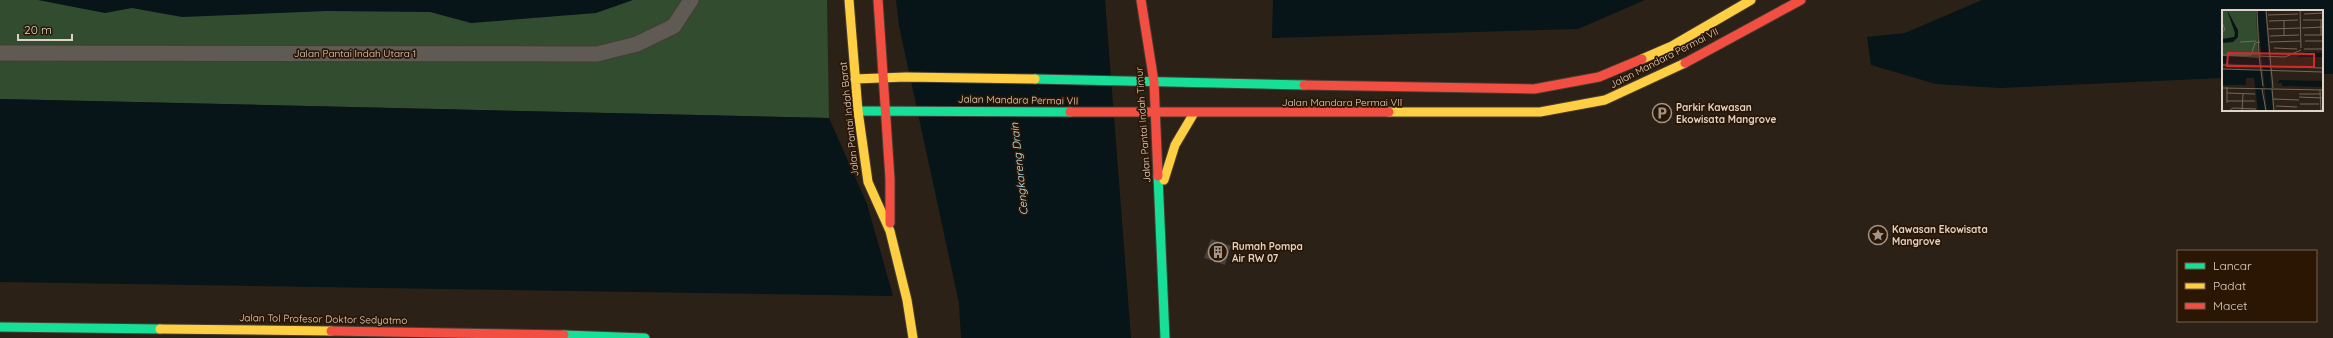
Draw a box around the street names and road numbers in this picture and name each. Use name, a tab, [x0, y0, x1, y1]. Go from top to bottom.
street label: Jalan Mandara Permai VII	[1607, 25, 1721, 91]
street label: Jalan Pantai Indah Utara 1	[294, 47, 416, 60]
street label: Jalan Pantai Indah Barat	[836, 60, 861, 177]
street label: Jalan Pantai Indah Timur	[1132, 66, 1154, 183]
street label: Jalan Mandara Permai VII	[958, 92, 1078, 108]
street label: Jalan Mandara Permai VII	[1282, 96, 1402, 109]
street label: Jalan Tol Profesor Doktor Sedyatmo	[239, 311, 407, 327]

